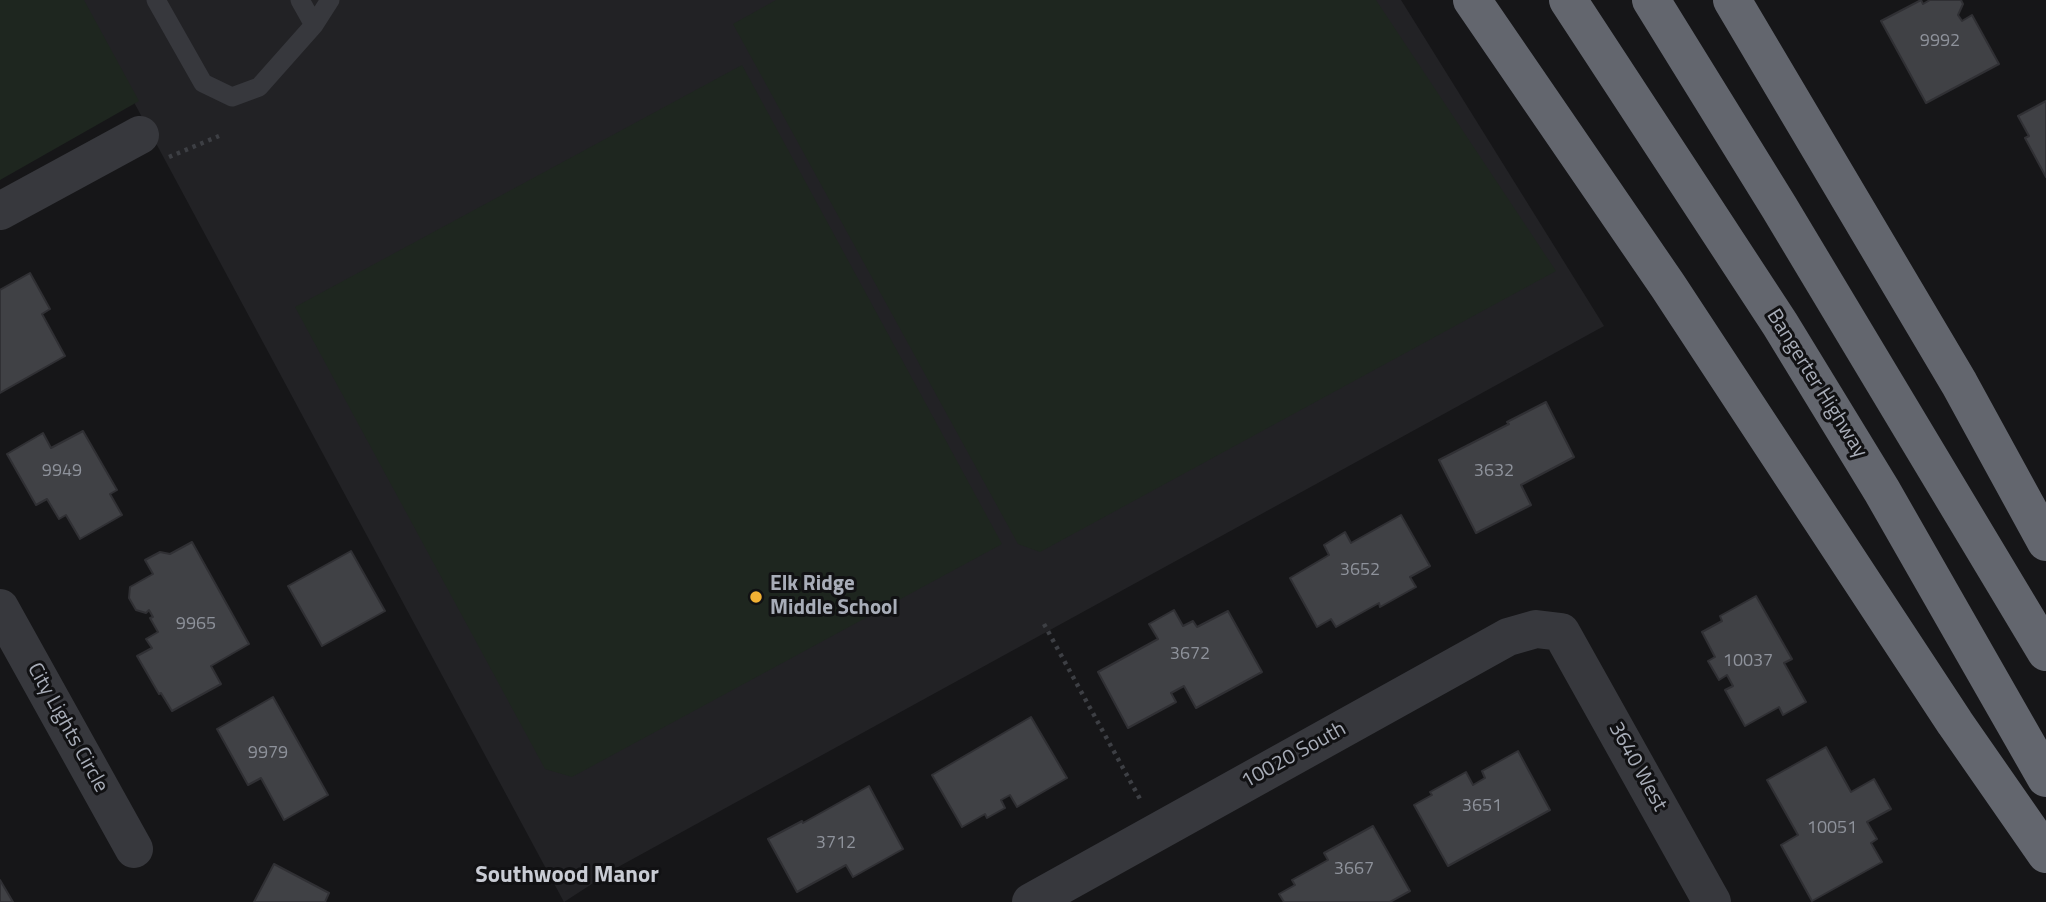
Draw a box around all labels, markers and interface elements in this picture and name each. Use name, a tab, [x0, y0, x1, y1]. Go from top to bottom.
house number: 9992	[1920, 31, 1960, 53]
street label: Bangerter Highway	[1760, 305, 1872, 463]
house number: 9949	[42, 461, 82, 483]
house number: 3632	[1474, 461, 1514, 483]
house number: 3652	[1340, 560, 1380, 582]
place label: Elk Ridge Middle School	[770, 572, 898, 622]
marker: Elk Ridge Middle School	[748, 589, 764, 605]
house number: 9965	[176, 614, 216, 636]
house number: 3672	[1170, 644, 1210, 666]
house number: 10037	[1723, 651, 1773, 673]
street label: City Lights Circle	[21, 659, 113, 797]
street label: 10020 South	[1237, 717, 1351, 795]
street label: 3640 West	[1602, 718, 1672, 816]
house number: 9979	[248, 743, 288, 765]
house number: 3651	[1462, 796, 1502, 818]
house number: 10051	[1807, 818, 1857, 840]
house number: 3712	[816, 833, 856, 855]
house number: 3667	[1334, 859, 1374, 881]
district label: Southwood Manor	[475, 862, 659, 890]

